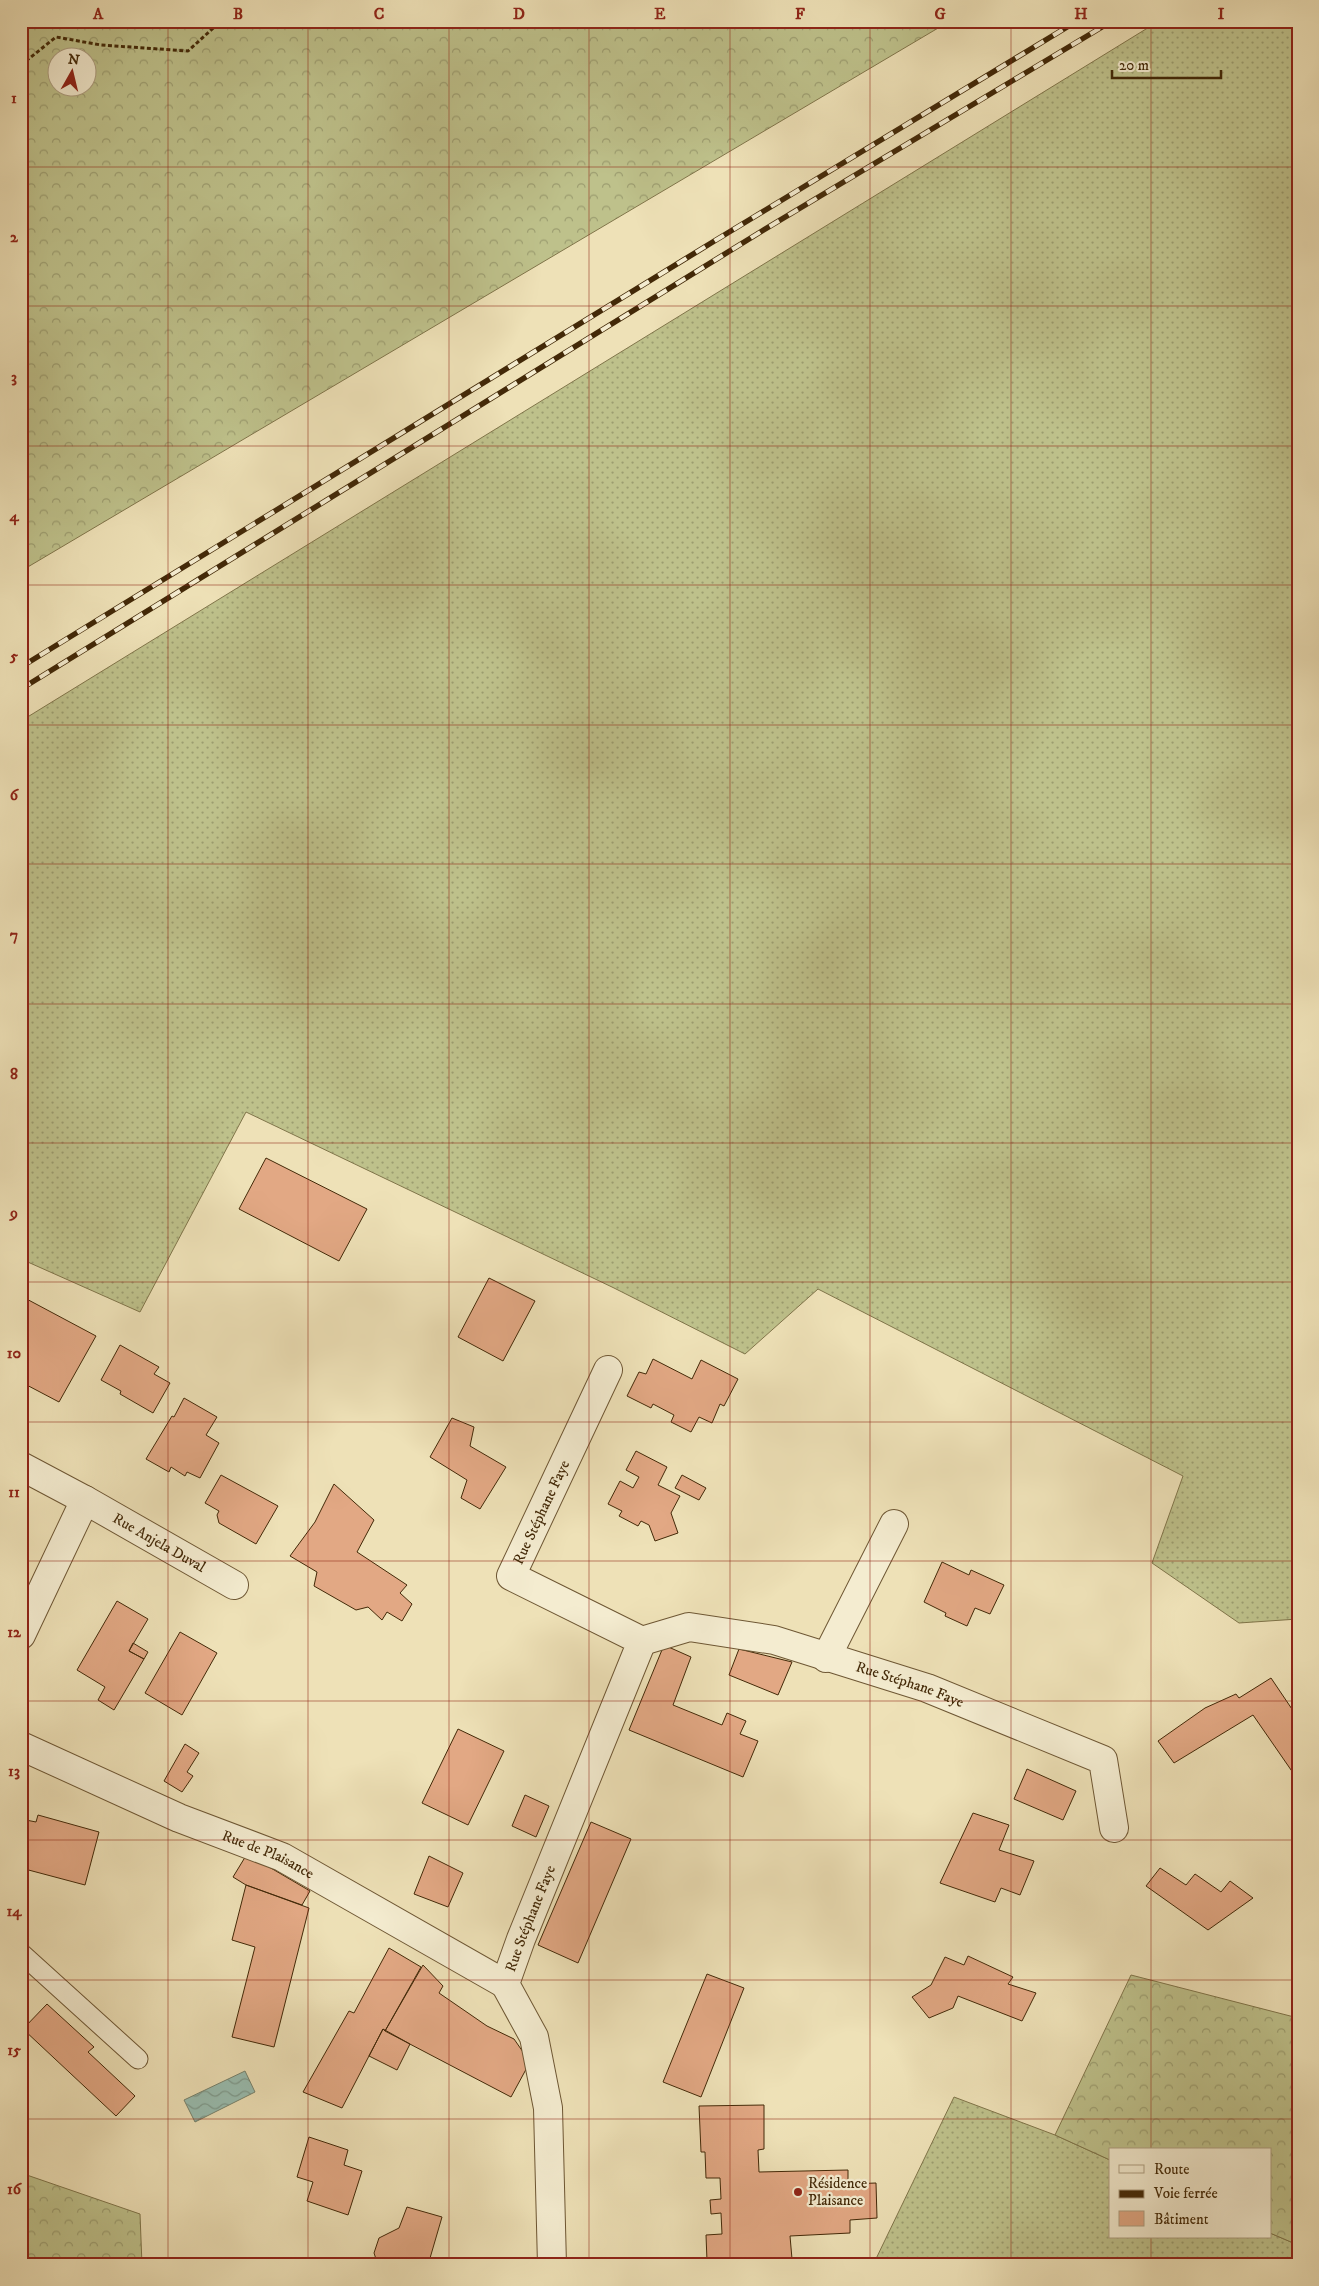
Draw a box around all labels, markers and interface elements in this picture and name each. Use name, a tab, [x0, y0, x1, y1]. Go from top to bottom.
text: A	[92, 4, 104, 24]
text: B	[233, 4, 243, 24]
text: C	[374, 4, 384, 24]
text: D	[513, 4, 525, 24]
text: E	[654, 4, 666, 24]
text: F	[795, 4, 805, 24]
text: G	[934, 4, 946, 24]
text: H	[1074, 4, 1088, 24]
text: I	[1218, 4, 1225, 24]
north arrow	[48, 48, 98, 98]
scale bar	[1112, 48, 1220, 80]
text: N	[67, 50, 81, 70]
text: 20 m	[1119, 56, 1149, 75]
text: 1	[11, 88, 17, 108]
text: 2	[10, 227, 19, 247]
text: 3	[11, 367, 17, 387]
text: 4	[8, 506, 19, 526]
text: 5	[9, 646, 18, 666]
text: 6	[10, 785, 20, 805]
text: 7	[10, 925, 18, 945]
text: 8	[10, 1064, 18, 1084]
text: 9	[9, 1203, 18, 1223]
text: 10	[7, 1343, 22, 1363]
street label: Rue Stéphane Faye	[508, 1457, 574, 1567]
text: 11	[8, 1482, 20, 1502]
street label: Rue Anjela Duval	[109, 1508, 210, 1577]
text: 12	[7, 1622, 22, 1642]
street label: Rue Stéphane Faye	[854, 1657, 967, 1712]
text: 13	[8, 1761, 20, 1781]
street label: Rue de Plaisance	[220, 1826, 318, 1883]
street label: Rue Stéphane Faye	[501, 1862, 559, 1974]
text: 14	[6, 1901, 22, 1921]
text: 15	[7, 2040, 21, 2060]
legend	[1109, 2148, 1272, 2238]
text: Route	[1154, 2160, 1189, 2179]
place label: Résidence Plaisance	[808, 2174, 867, 2210]
text: 16	[7, 2179, 23, 2199]
text: Voie ferrée	[1153, 2184, 1218, 2203]
marker: Résidence Plaisance	[792, 2186, 804, 2198]
text: Bâtiment	[1154, 2210, 1209, 2229]

